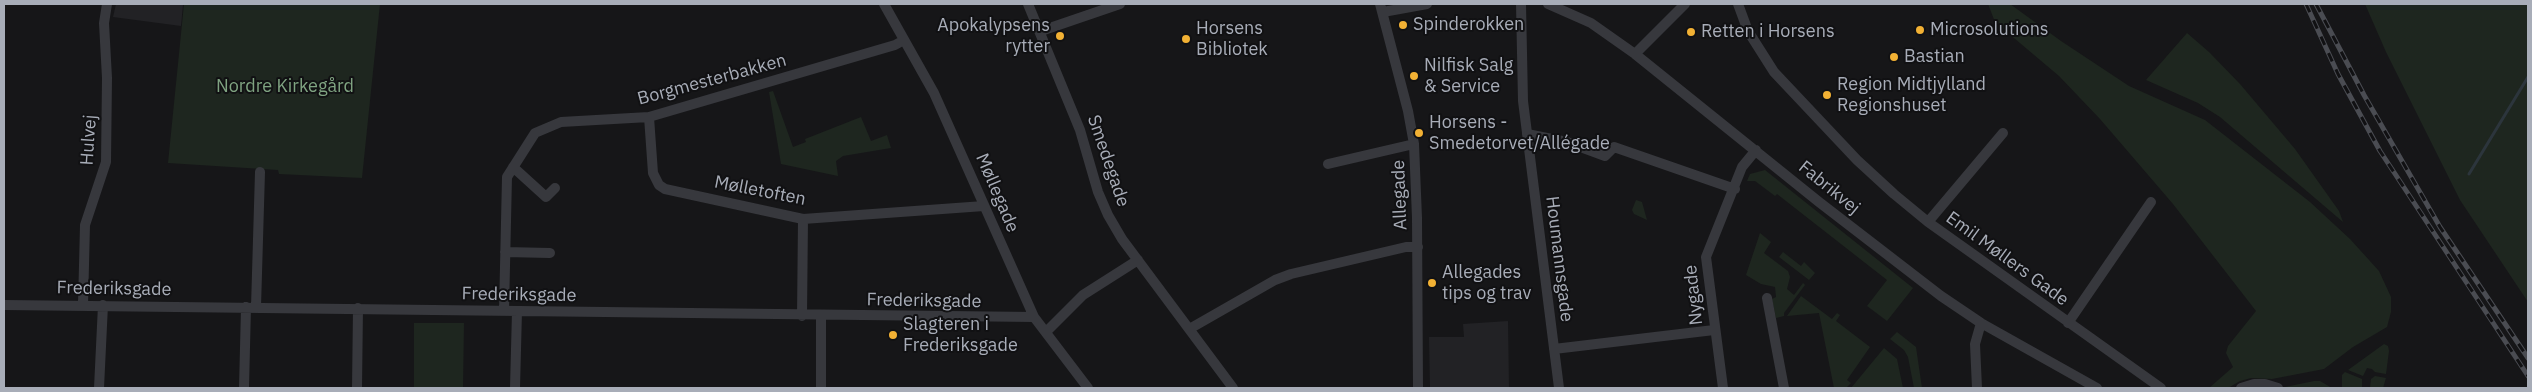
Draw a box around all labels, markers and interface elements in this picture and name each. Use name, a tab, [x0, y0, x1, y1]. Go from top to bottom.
place label: Spinderokken	[1413, 14, 1524, 36]
place label: Apokalypsens rytter	[937, 15, 1050, 58]
place label: Horsens Bibliotek	[1196, 18, 1268, 60]
marker: Spinderokken	[1397, 19, 1409, 31]
place label: Microsolutions	[1930, 19, 2049, 41]
place label: Retten i Horsens	[1701, 21, 1835, 43]
marker: Microsolutions	[1914, 24, 1926, 36]
marker: Retten i Horsens	[1685, 26, 1697, 38]
marker: Apokalypsens rytter	[1054, 30, 1066, 42]
marker: Horsens Bibliotek	[1180, 33, 1192, 45]
place label: Bastian	[1904, 46, 1965, 68]
street label: Borgmesterbakken	[635, 50, 789, 110]
marker: Bastian	[1888, 51, 1900, 63]
place label: Nilfisk Salg & Service	[1424, 55, 1513, 98]
marker: Nilfisk Salg & Service	[1408, 70, 1420, 82]
place label: Region Midtjylland Regionshuset	[1837, 74, 1986, 116]
park label: Nordre Kirkegård	[216, 76, 354, 98]
marker: Region Midtjylland Regionshuset	[1821, 89, 1833, 101]
street label: Smedegade	[1082, 112, 1134, 210]
place label: Horsens - Smedetorvet/Allégade	[1429, 112, 1610, 154]
street label: Hulvej	[76, 114, 102, 166]
marker: Horsens - Smedetorvet/Allégade	[1413, 127, 1425, 139]
street label: Møllegade	[971, 150, 1023, 236]
street label: Fabrikvej	[1794, 157, 1864, 219]
street label: Allegade	[1388, 159, 1412, 231]
street label: Mølletoften	[712, 172, 808, 210]
street label: Houmannsgade	[1541, 195, 1577, 323]
street label: Emil Møllers Gade	[1941, 207, 2073, 311]
place label: Allegades tips og trav	[1442, 262, 1531, 304]
street label: Nygade	[1680, 264, 1708, 326]
street label: Frederiksgade	[56, 277, 172, 301]
marker: Allegades tips og trav	[1426, 277, 1438, 289]
street label: Frederiksgade	[461, 283, 577, 307]
street label: Frederiksgade	[866, 289, 982, 313]
place label: Slagteren i Frederiksgade	[903, 314, 1018, 356]
marker: Slagteren i Frederiksgade	[887, 329, 899, 341]

